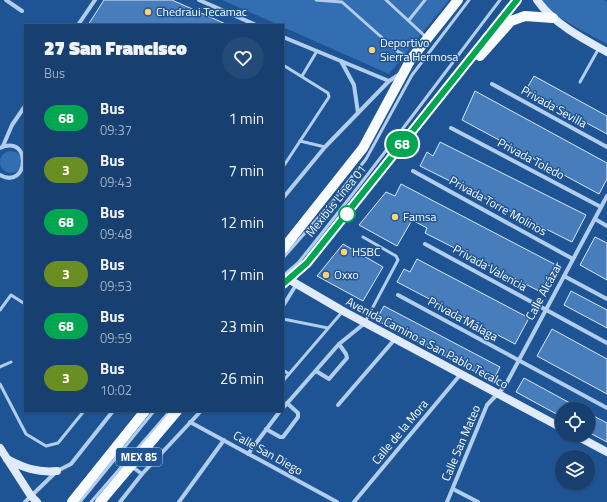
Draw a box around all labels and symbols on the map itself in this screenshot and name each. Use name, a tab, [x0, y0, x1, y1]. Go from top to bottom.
place label: Chedraui Tecamac	[156, 2, 247, 21]
marker: Chedraui Tecamac	[143, 7, 153, 17]
place label: Deportivo Sierra Hermosa	[380, 33, 458, 66]
marker: Deportivo Sierra Hermosa	[367, 45, 377, 55]
street label: Privada Sevilla	[518, 81, 591, 133]
line badge: 68	[384, 131, 420, 157]
street label: Privada Toledo	[494, 133, 568, 184]
street label: Mexibús Línea 01	[301, 161, 371, 241]
street label: Privada Torre Molinos	[446, 171, 551, 241]
unlabelled marker	[338, 205, 356, 223]
place label: Famsa	[403, 207, 437, 226]
marker: Famsa	[390, 212, 400, 222]
street label: Privada Valencia	[450, 239, 531, 296]
place label: HSBC	[352, 242, 381, 261]
marker: HSBC	[339, 247, 349, 257]
street label: Calle Alcázar	[520, 258, 567, 323]
place label: Oxxo	[334, 265, 359, 284]
marker: Oxxo	[321, 270, 331, 280]
street label: Privada Málaga	[425, 291, 502, 346]
street label: Avenida Camino a San Pablo Tecalco	[343, 292, 512, 394]
street label: Calle de la Mora	[367, 395, 433, 468]
street label: Calle San Mateo	[436, 402, 485, 484]
street label: Calle San Diego	[230, 426, 307, 480]
road number: MEX 85	[116, 448, 162, 466]

